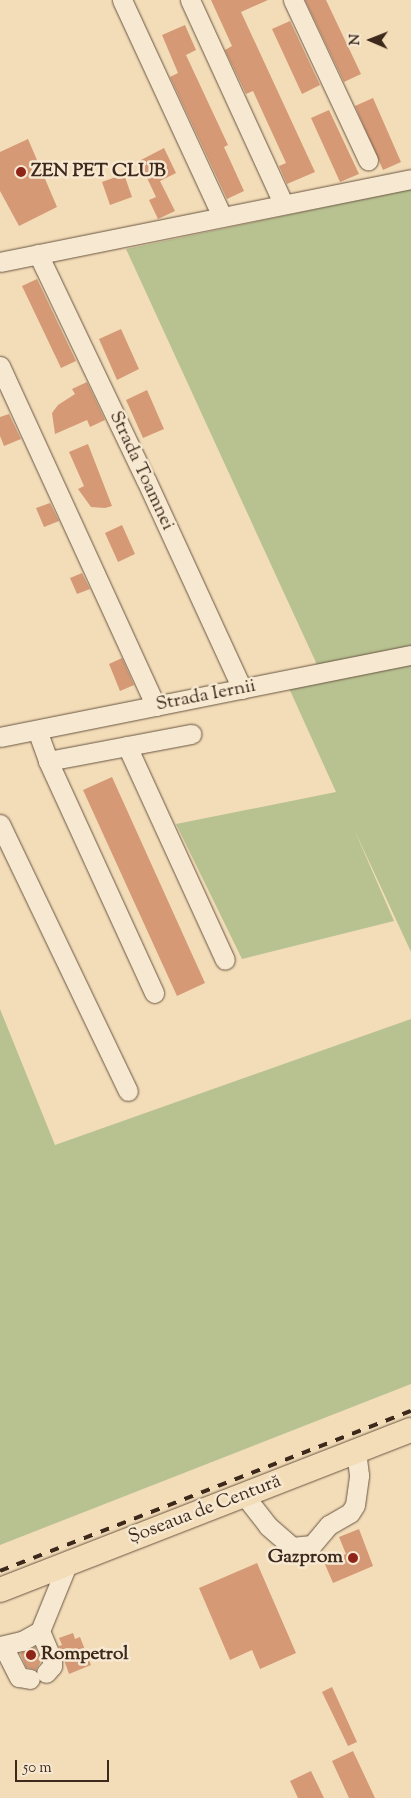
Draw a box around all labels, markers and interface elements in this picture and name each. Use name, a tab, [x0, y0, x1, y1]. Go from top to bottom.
north arrow	[346, 15, 396, 65]
text: N	[346, 34, 366, 46]
place label: ZEN PET CLUB	[31, 161, 166, 183]
marker: ZEN PET CLUB	[15, 166, 27, 178]
street label: Strada Toamnei	[103, 408, 179, 534]
street label: Strada Iernii	[154, 675, 258, 717]
street label: Șoseaua de Centură	[125, 1470, 285, 1550]
place label: Gazprom	[268, 1547, 343, 1569]
marker: Gazprom	[347, 1552, 359, 1564]
place label: Rompetrol	[41, 1644, 129, 1666]
marker: Rompetrol	[25, 1649, 37, 1661]
scale bar	[18, 1750, 111, 1782]
text: 50 m	[23, 1758, 52, 1779]

